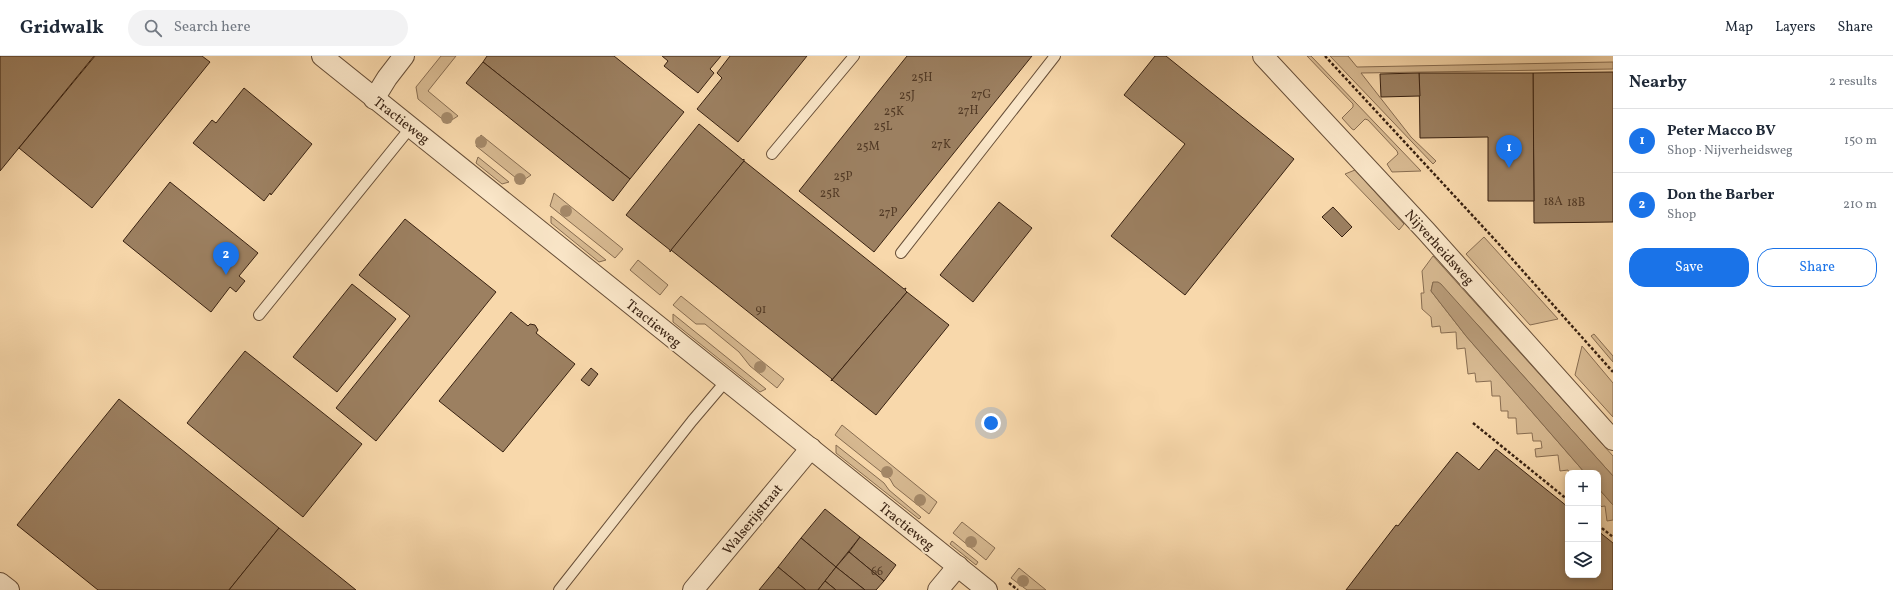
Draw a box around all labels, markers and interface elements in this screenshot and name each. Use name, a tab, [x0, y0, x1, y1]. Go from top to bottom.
search box	[128, 10, 408, 46]
text: Gridwalk	[20, 15, 104, 41]
icon: search	[142, 17, 164, 39]
text: Search here	[174, 17, 251, 38]
text: Map	[1725, 18, 1753, 37]
text: Layers	[1775, 18, 1815, 37]
text: Share	[1837, 18, 1873, 37]
house number: 25H	[911, 70, 933, 86]
text: Nearby	[1629, 71, 1687, 94]
text: 2 results	[1829, 73, 1877, 91]
house number: 27G	[971, 87, 991, 103]
house number: 25J	[899, 88, 915, 104]
street label: Tractieweg	[369, 93, 433, 149]
house number: 27H	[957, 103, 979, 119]
house number: 25K	[884, 104, 904, 120]
house number: 25L	[874, 119, 893, 135]
text: Peter Macco BV	[1667, 121, 1776, 142]
text: 1	[1639, 132, 1645, 150]
text: 150 m	[1844, 132, 1877, 150]
pin: 1	[1496, 135, 1522, 168]
house number: 27K	[931, 137, 951, 153]
house number: 25M	[856, 139, 880, 155]
text: Shop · Nijverheidsweg	[1667, 142, 1793, 160]
house number: 25P	[833, 169, 853, 185]
text: Don the Barber	[1667, 185, 1774, 206]
house number: 25R	[820, 186, 840, 202]
house number: 18A	[1543, 194, 1563, 210]
house number: 18B	[1567, 195, 1585, 211]
text: 2	[1639, 196, 1645, 214]
text: 210 m	[1843, 196, 1877, 214]
house number: 27P	[879, 205, 897, 221]
street label: Nijverheidsweg	[1400, 206, 1478, 290]
text: Shop	[1667, 206, 1696, 224]
pin: 2	[213, 242, 239, 275]
button: Save	[1629, 248, 1749, 287]
button: Share	[1757, 248, 1877, 287]
street label: Tractieweg	[621, 296, 685, 353]
house number: 91	[756, 302, 766, 318]
your location	[981, 413, 1001, 433]
map controls	[1565, 470, 1601, 578]
button: +	[1565, 470, 1601, 506]
street label: Walserijstraat	[719, 480, 788, 559]
street label: Tractieweg	[874, 499, 938, 556]
button: −	[1565, 506, 1601, 542]
button: layers	[1565, 542, 1601, 578]
house number: 66	[871, 564, 883, 580]

